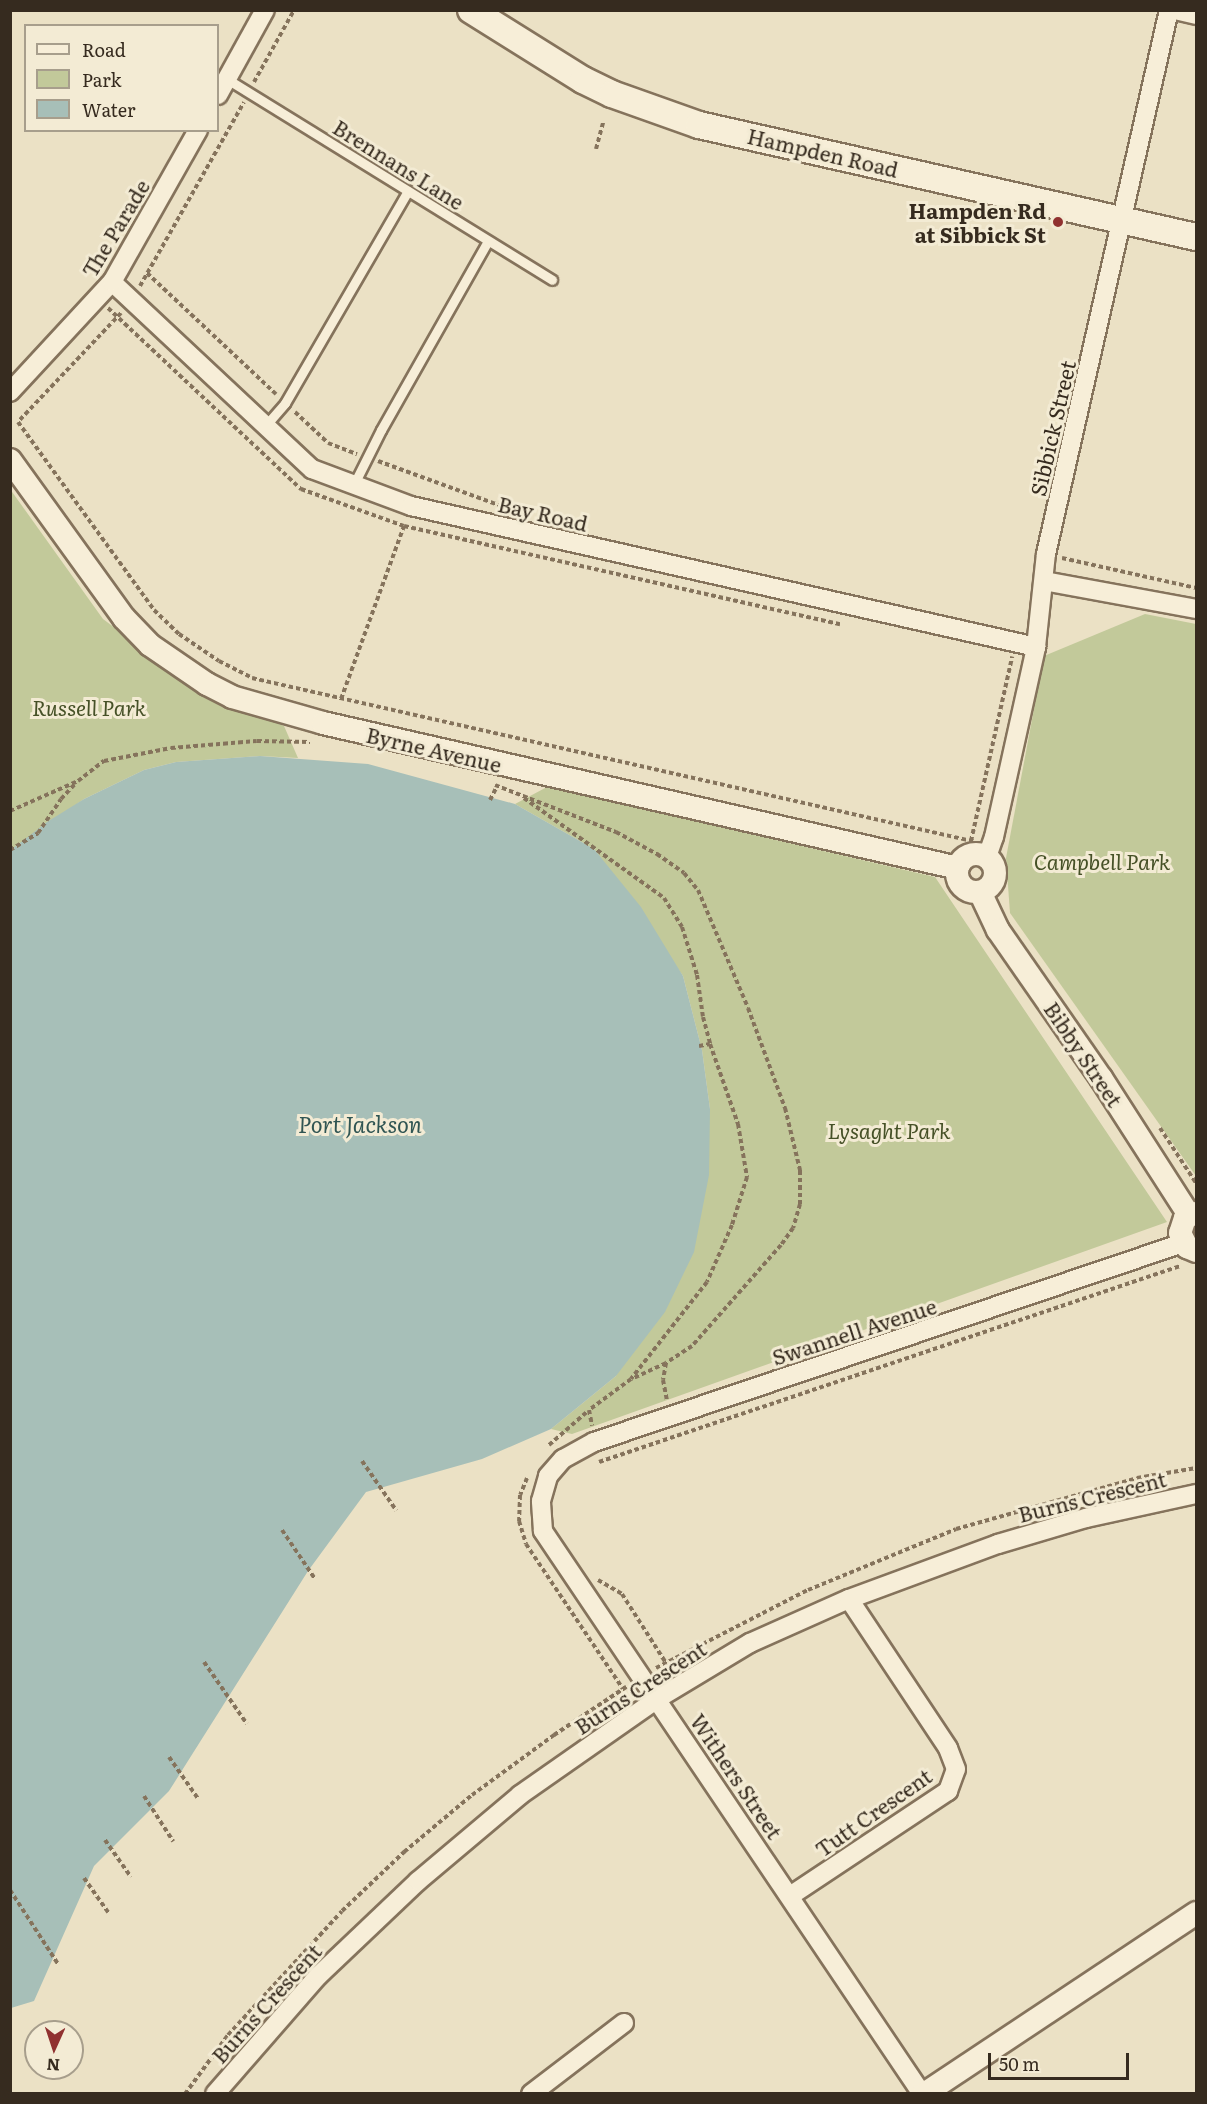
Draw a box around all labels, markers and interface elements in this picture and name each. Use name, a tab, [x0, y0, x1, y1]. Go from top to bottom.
legend	[24, 24, 219, 132]
text: Road	[82, 36, 126, 63]
text: Park	[82, 66, 121, 93]
text: Water	[82, 96, 135, 123]
street label: Brennans Lane	[329, 114, 469, 214]
street label: Hampden Road	[745, 122, 901, 182]
street label: The Parade	[76, 175, 154, 281]
place label: Hampden Rd at Sibbick St	[909, 197, 1046, 247]
marker: Hampden Rd at Sibbick St	[1051, 215, 1065, 229]
street label: Sibbick Street	[1024, 358, 1080, 498]
street label: Bay Road	[496, 490, 590, 536]
park label: Russell Park	[32, 694, 146, 720]
street label: Byrne Avenue	[364, 721, 504, 777]
park label: Campbell Park	[1034, 848, 1170, 874]
street label: Bibby Street	[1040, 997, 1128, 1111]
water label: Port Jackson	[298, 1111, 422, 1137]
park label: Lysaght Park	[827, 1117, 951, 1143]
street label: Swannell Avenue	[769, 1293, 939, 1369]
street label: Burns Crescent	[1015, 1465, 1169, 1527]
street label: Burns Crescent	[569, 1635, 711, 1739]
street label: Withers Street	[686, 1709, 788, 1843]
street label: Tutt Crescent	[810, 1763, 936, 1861]
street label: Burns Crescent	[206, 1938, 326, 2068]
north arrow	[24, 2020, 84, 2080]
scale bar	[991, 2041, 1132, 2079]
text: 50 m	[999, 2050, 1040, 2077]
text: N	[46, 2054, 61, 2078]

